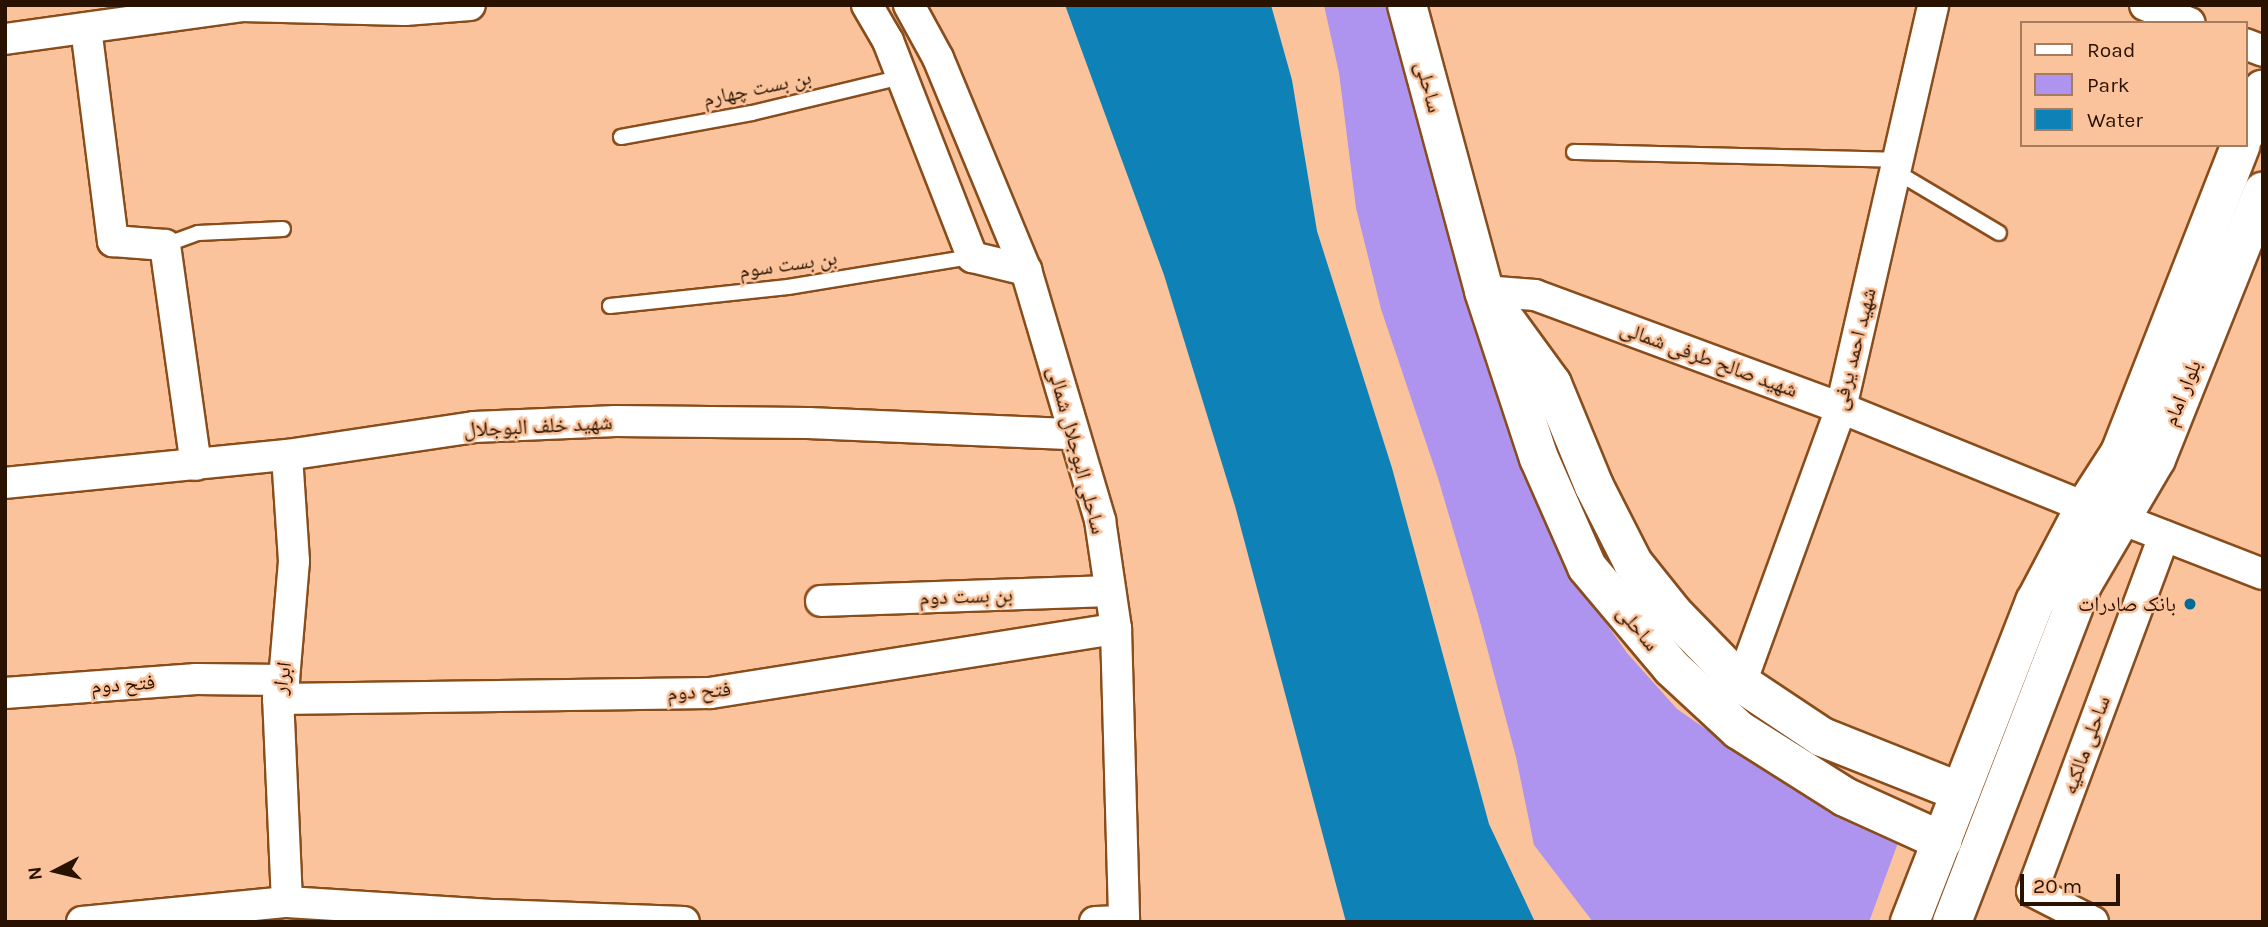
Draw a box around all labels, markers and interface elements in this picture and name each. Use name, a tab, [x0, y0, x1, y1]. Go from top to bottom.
legend	[2020, 21, 2247, 147]
text: Road	[2087, 38, 2135, 62]
street label: ساحلی	[1410, 59, 1448, 115]
street label: بن بست چهارم	[701, 64, 813, 112]
text: Park	[2087, 73, 2130, 97]
text: Water	[2087, 108, 2143, 132]
street label: بن بست سوم	[737, 245, 839, 283]
street label: شهید احمد یرفی	[1827, 285, 1881, 413]
street label: شهید صالح طرفی شمالی	[1617, 315, 1801, 403]
street label: بلوار امام	[2157, 356, 2207, 430]
street label: ساحلی البوجلال شمالی	[1042, 363, 1112, 537]
street label: شهید خلف البوجلال	[463, 410, 613, 442]
street label: بن بست دوم	[919, 582, 1013, 610]
place label: بانک صادرات	[2078, 591, 2176, 617]
marker: بانک صادرات	[2182, 596, 2198, 612]
street label: ساحلی	[1612, 600, 1664, 656]
street label: ابرار	[267, 660, 297, 696]
street label: فتح دوم	[90, 669, 156, 699]
street label: فتح دوم	[666, 676, 732, 706]
street label: ساحلی مالکیه	[2057, 692, 2115, 798]
north arrow	[21, 836, 91, 906]
scale bar	[2023, 860, 2123, 904]
text: N	[23, 865, 47, 882]
text: 20 m	[2033, 874, 2082, 898]

